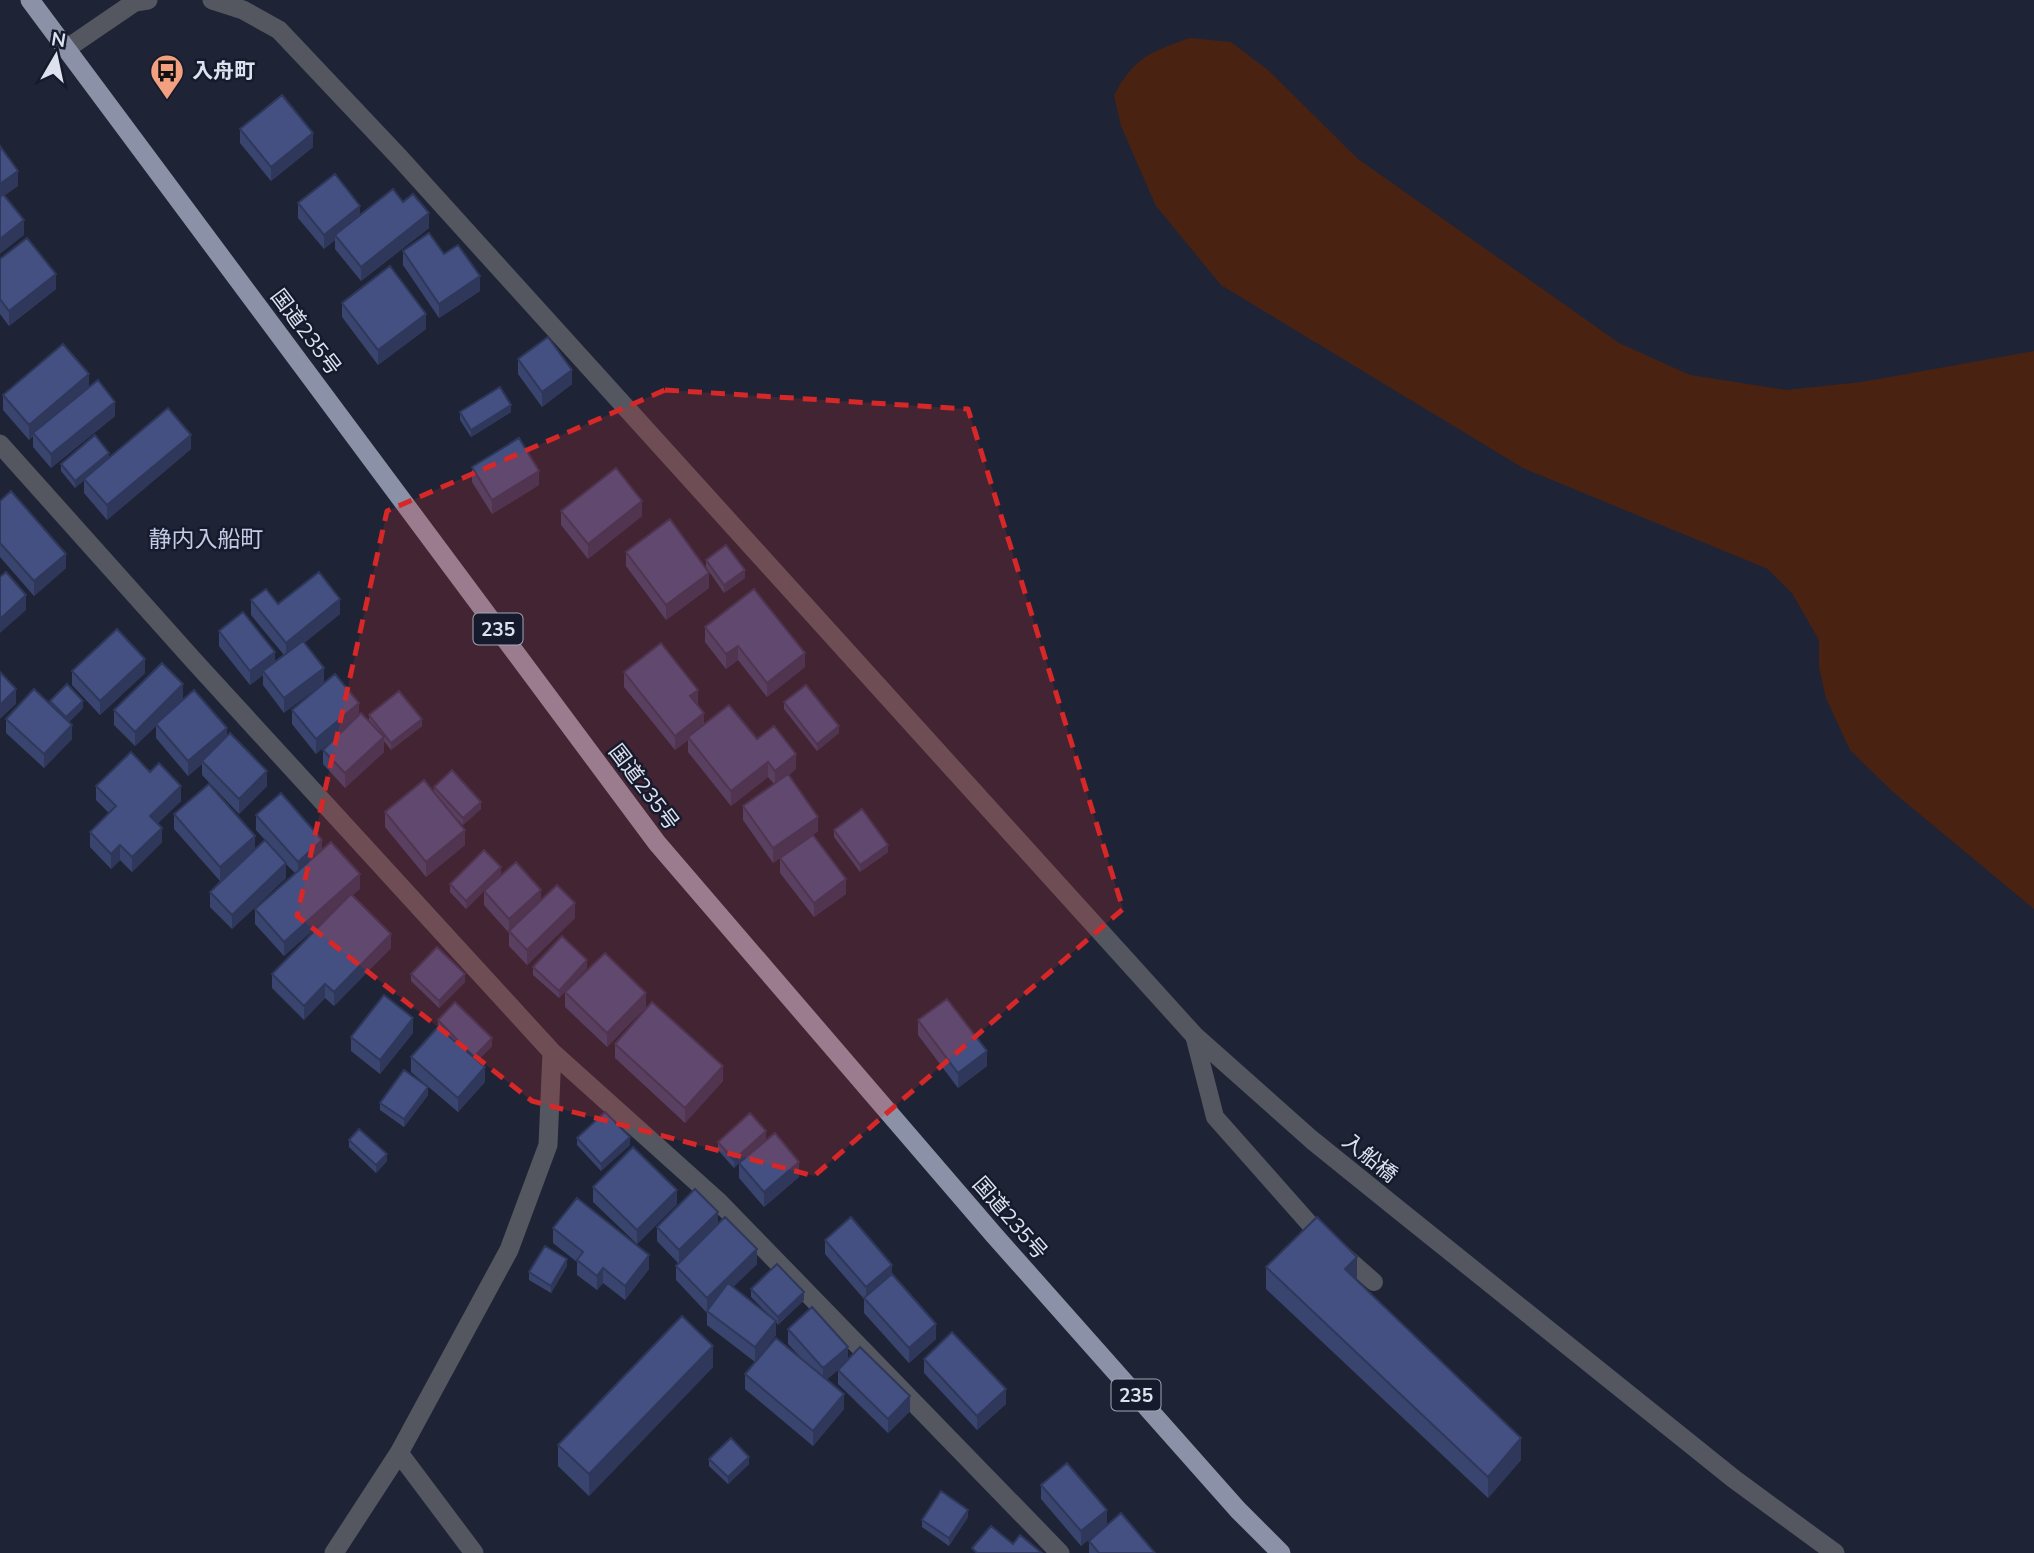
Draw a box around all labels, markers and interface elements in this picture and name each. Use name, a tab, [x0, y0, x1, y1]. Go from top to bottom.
north arrow	[21, 21, 91, 91]
text: N	[50, 26, 68, 52]
bus stop icon: 入舟町	[148, 52, 186, 101]
place label: 入舟町	[192, 57, 255, 83]
street label: 国道235号	[266, 283, 348, 379]
district label: 静内入船町	[149, 524, 264, 553]
road number: 235	[474, 614, 522, 644]
street label: 国道235号	[604, 738, 686, 834]
street label: 入船橋	[1338, 1127, 1403, 1187]
street label: 国道235号	[968, 1171, 1054, 1264]
road number: 235	[1112, 1380, 1160, 1410]

